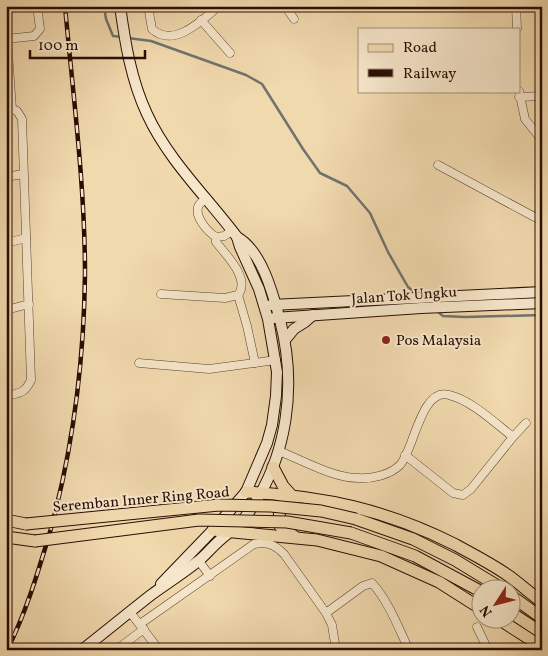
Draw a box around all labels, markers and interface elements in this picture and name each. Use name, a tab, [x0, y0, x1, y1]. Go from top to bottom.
scale bar	[30, 28, 145, 60]
legend	[358, 28, 520, 92]
text: 100 m	[38, 36, 78, 57]
text: Road	[403, 38, 437, 59]
text: Railway	[403, 64, 456, 85]
street label: Jalan Tok Ungku	[351, 282, 458, 311]
place label: Pos Malaysia	[396, 331, 481, 352]
marker: Pos Malaysia	[380, 334, 392, 346]
street label: Seremban Inner Ring Road	[52, 482, 230, 519]
north arrow	[470, 578, 520, 628]
text: N	[476, 601, 497, 620]

